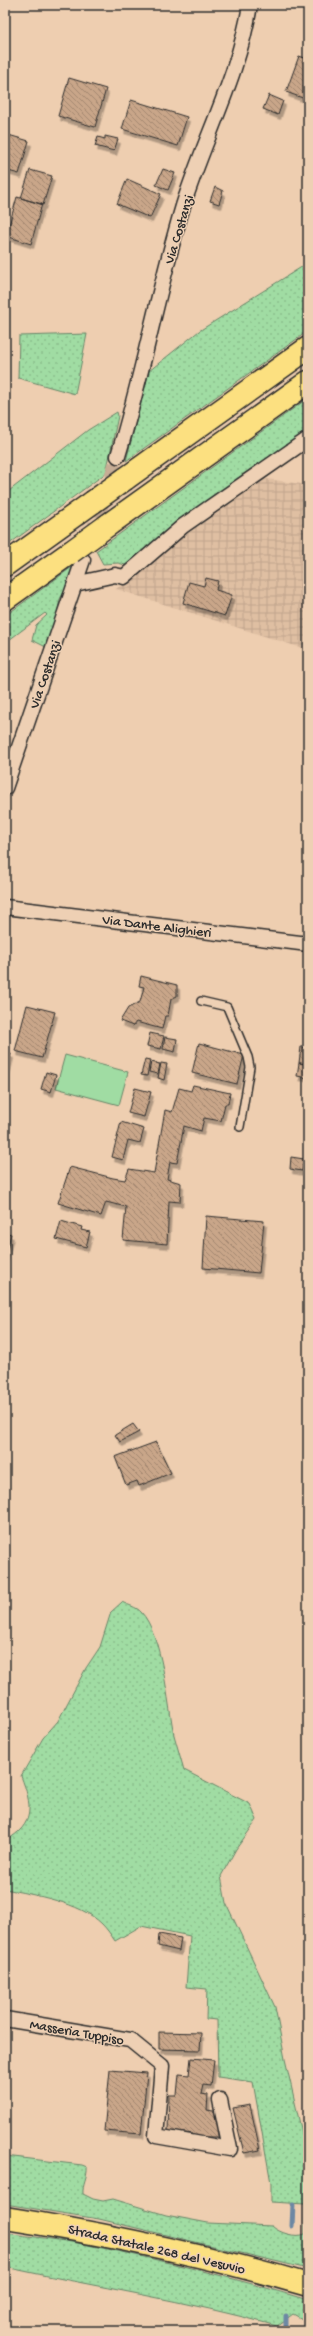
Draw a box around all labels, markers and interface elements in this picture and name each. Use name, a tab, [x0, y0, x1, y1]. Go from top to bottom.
street label: Via Costanzi	[162, 193, 199, 267]
street label: Via Costanzi	[26, 638, 66, 712]
street label: Via Dante Alighieri	[100, 912, 212, 943]
street label: Masseria Tuppiso	[28, 2017, 125, 2050]
street label: Strada Statale 268 del Vesuvio	[66, 2222, 247, 2279]

